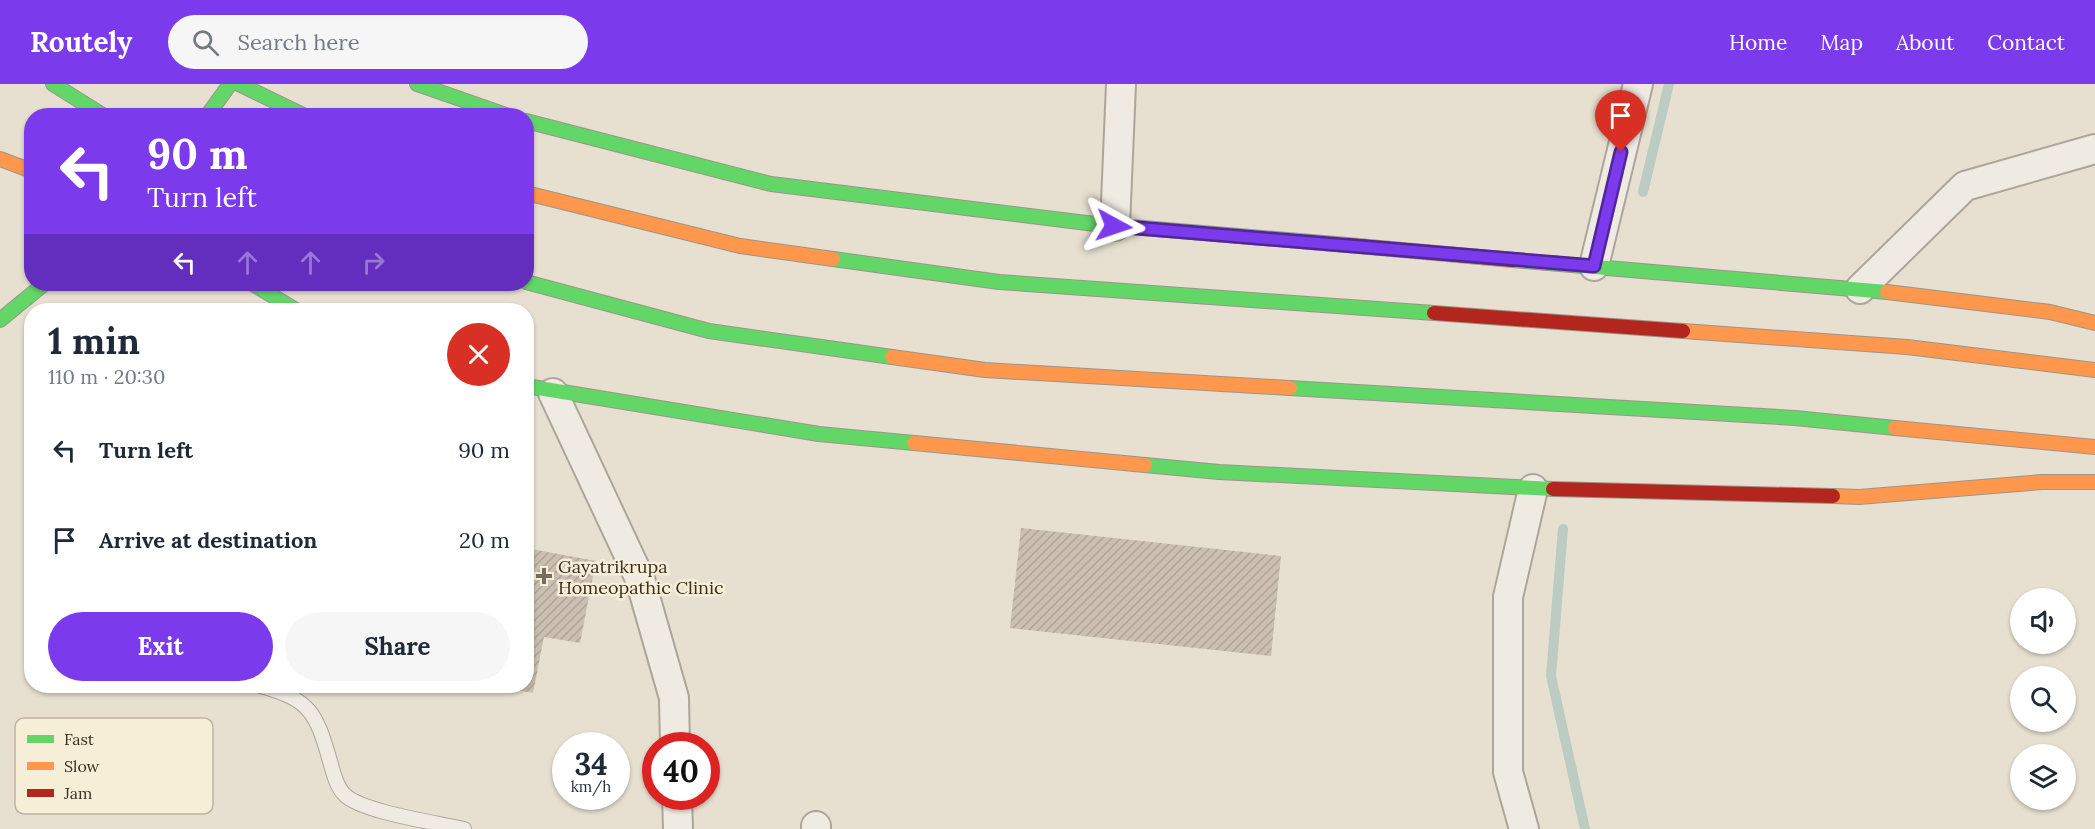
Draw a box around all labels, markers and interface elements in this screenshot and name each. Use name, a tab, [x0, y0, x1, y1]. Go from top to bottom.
search box	[168, 15, 588, 69]
text: Routely	[30, 24, 132, 60]
icon: search	[189, 26, 222, 59]
text: Search here	[237, 28, 360, 56]
text: Home	[1729, 29, 1787, 56]
text: Map	[1820, 29, 1863, 56]
text: About	[1896, 29, 1954, 56]
text: Contact	[1987, 29, 2065, 56]
pin	[1595, 90, 1646, 152]
icon: arrive	[1604, 99, 1637, 132]
text: 90 m	[147, 127, 248, 181]
icon: left	[48, 132, 126, 210]
text: Turn left	[147, 180, 257, 214]
position arrow	[1082, 194, 1146, 258]
icon: left	[168, 246, 201, 279]
icon: ahead	[231, 246, 264, 279]
icon: ahead	[294, 246, 327, 279]
icon: right	[357, 246, 390, 279]
text: 1 min	[48, 318, 140, 364]
button: close	[447, 323, 510, 386]
text: 110 m · 20:30	[48, 364, 165, 389]
icon: left	[48, 434, 81, 467]
text: Turn left	[99, 436, 193, 464]
text: 90 m	[458, 436, 510, 464]
icon: arrive	[48, 524, 81, 557]
text: Arrive at destination	[99, 526, 317, 554]
text: 20 m	[459, 526, 510, 554]
place label: Gayatrikrupa Homeopathic Clinic	[558, 555, 724, 599]
marker: Gayatrikrupa Homeopathic Clinic	[535, 567, 553, 585]
map controls	[2010, 588, 2076, 810]
button: sound	[2010, 588, 2076, 654]
button: Exit	[48, 612, 273, 681]
button: Share	[285, 612, 510, 681]
button: search	[2010, 666, 2076, 732]
legend	[15, 718, 213, 814]
text: Fast	[64, 729, 95, 749]
speed limit sign: 40	[642, 732, 720, 810]
button: layers	[2010, 744, 2076, 810]
text: 34	[574, 745, 608, 783]
text: Slow	[64, 756, 100, 776]
text: km/h	[571, 777, 611, 796]
text: Jam	[63, 783, 92, 803]

